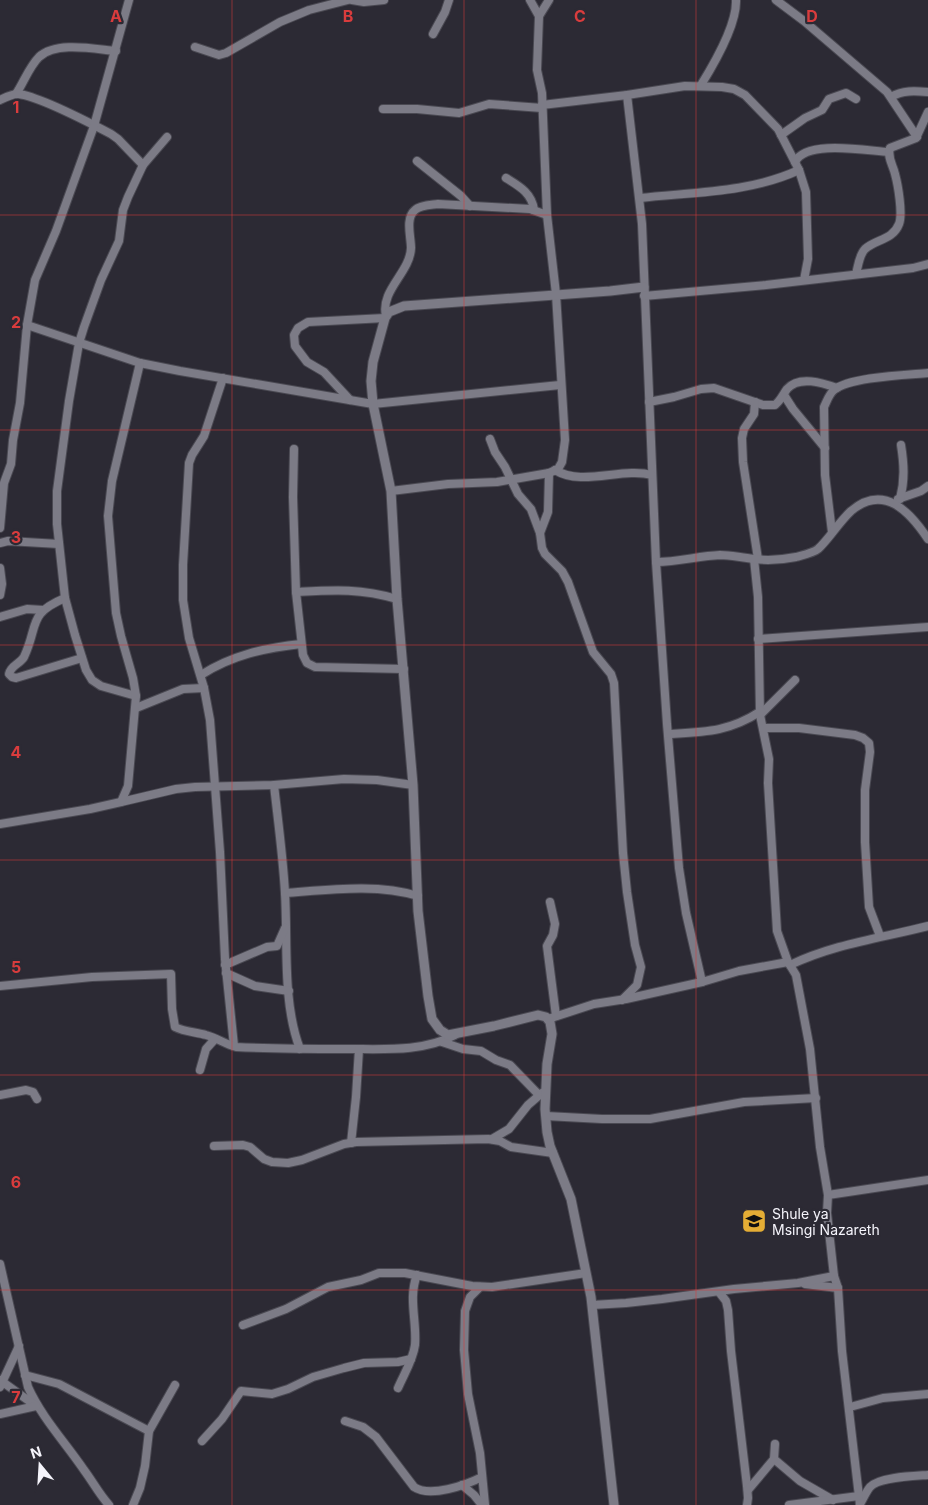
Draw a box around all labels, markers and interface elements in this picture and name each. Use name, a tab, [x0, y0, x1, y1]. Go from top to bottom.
text: A	[110, 6, 122, 26]
text: B	[343, 6, 353, 26]
text: C	[574, 6, 586, 26]
text: D	[806, 6, 818, 26]
text: 1	[13, 97, 19, 117]
text: 2	[11, 312, 21, 332]
text: 3	[11, 527, 21, 547]
text: 4	[11, 742, 22, 762]
text: 5	[11, 957, 21, 977]
text: 6	[11, 1172, 21, 1192]
place label: Shule ya Msingi Nazareth	[772, 1205, 880, 1238]
school or university icon: Shule ya Msingi Nazareth	[741, 1208, 767, 1234]
text: 7	[11, 1387, 21, 1407]
north arrow	[15, 1440, 65, 1490]
text: N	[28, 1442, 44, 1462]

